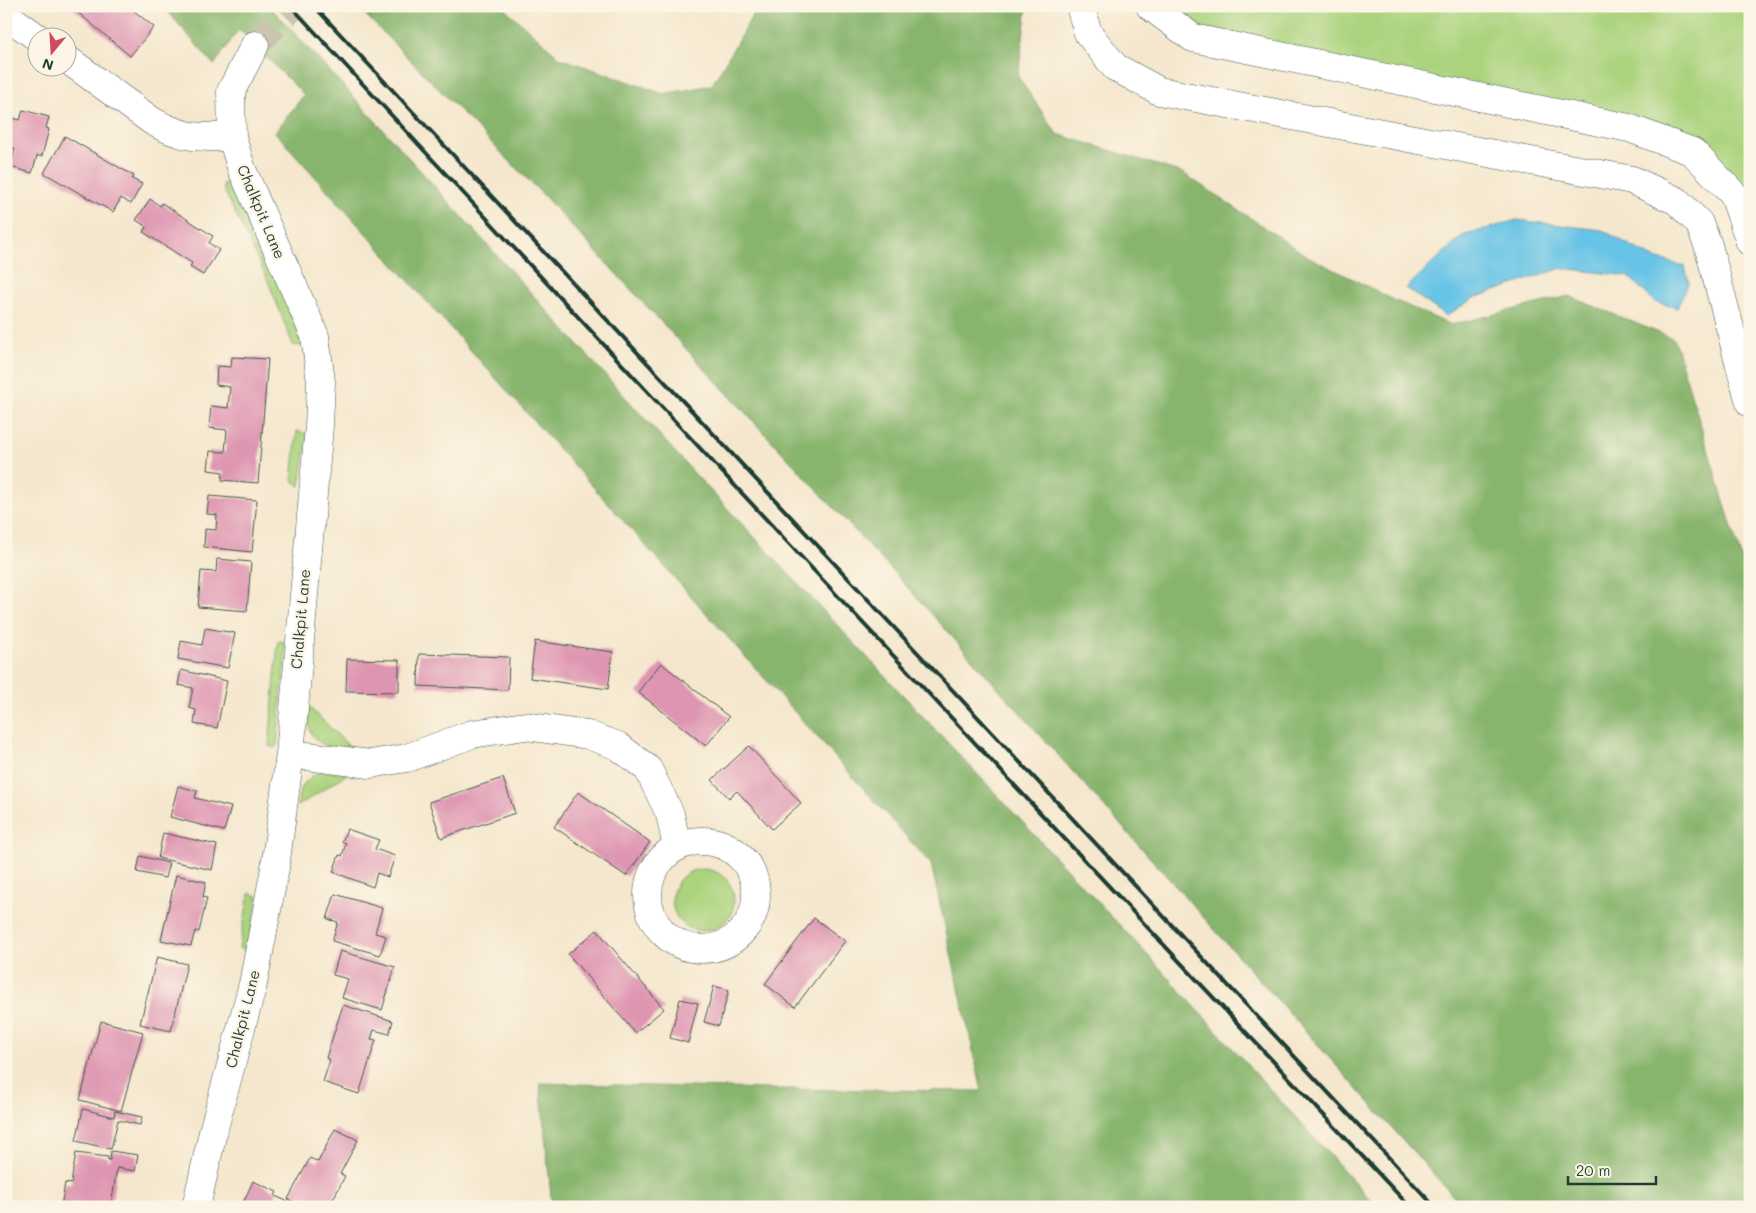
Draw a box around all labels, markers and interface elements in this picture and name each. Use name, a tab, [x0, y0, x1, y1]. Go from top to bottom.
north arrow	[28, 28, 78, 78]
text: N	[40, 54, 56, 76]
street label: Chalkpit Lane	[233, 162, 291, 262]
street label: Chalkpit Lane	[286, 568, 314, 670]
street label: Chalkpit Lane	[220, 968, 264, 1070]
scale bar	[1568, 1153, 1656, 1185]
text: 20 m	[1576, 1160, 1610, 1180]

